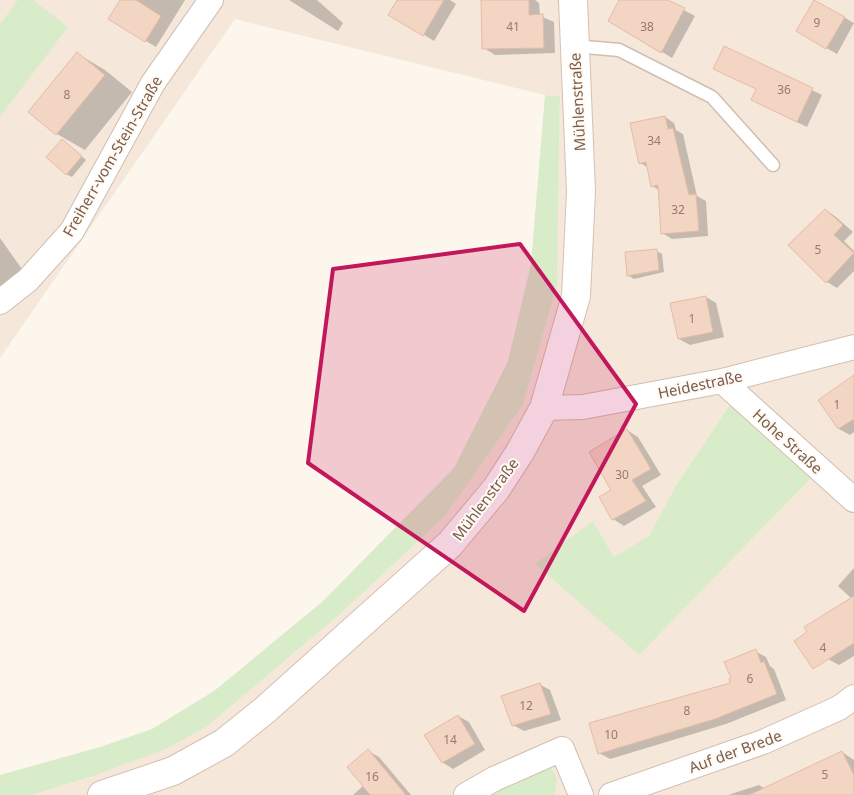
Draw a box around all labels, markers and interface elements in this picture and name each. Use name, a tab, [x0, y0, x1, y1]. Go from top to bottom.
house number: 9	[814, 14, 821, 31]
house number: 41	[506, 18, 520, 35]
house number: 38	[640, 18, 654, 35]
street label: Mühlenstraße	[564, 52, 590, 152]
street label: Freiherr-vom-Stein-Straße	[58, 72, 166, 240]
house number: 36	[777, 81, 791, 98]
house number: 8	[64, 86, 71, 103]
house number: 34	[647, 132, 661, 149]
house number: 32	[671, 201, 685, 218]
house number: 5	[815, 241, 822, 258]
house number: 1	[689, 310, 695, 327]
street label: Heidestraße	[656, 365, 744, 403]
house number: 1	[834, 396, 840, 413]
street label: Hohe Straße	[749, 404, 827, 478]
street label: Mühlenstraße	[447, 454, 523, 544]
house number: 30	[615, 466, 629, 483]
house number: 4	[820, 639, 827, 656]
house number: 6	[747, 670, 754, 687]
house number: 12	[519, 697, 533, 714]
house number: 8	[684, 702, 691, 719]
street label: Auf der Brede	[686, 725, 784, 777]
house number: 10	[604, 726, 618, 743]
house number: 14	[443, 731, 457, 748]
house number: 5	[822, 766, 829, 783]
house number: 16	[365, 768, 379, 785]

